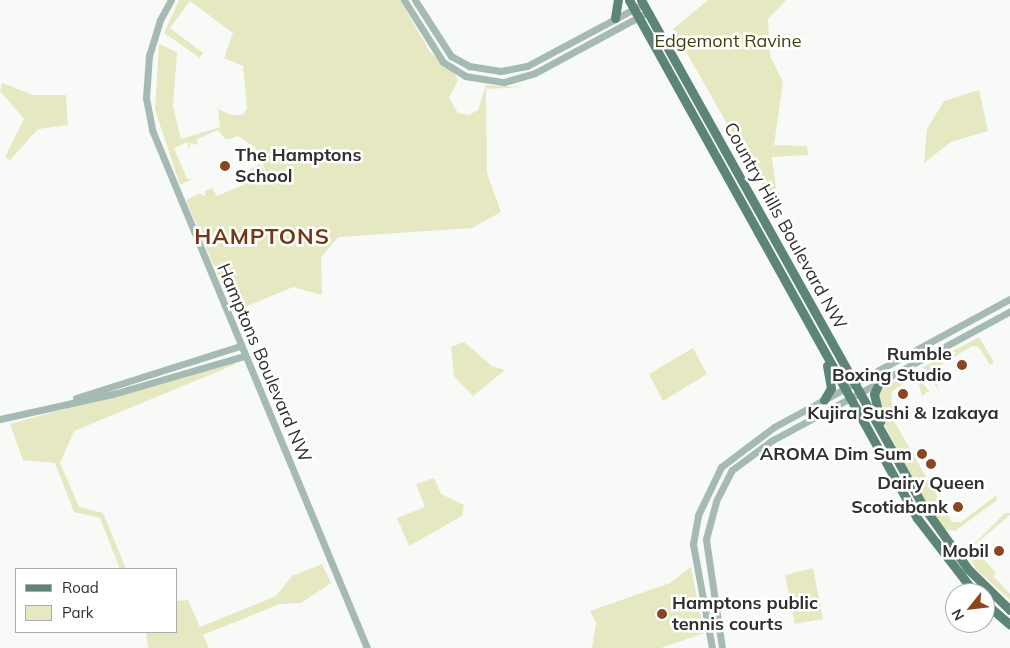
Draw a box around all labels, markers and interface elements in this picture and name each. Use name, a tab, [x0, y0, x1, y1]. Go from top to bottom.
park label: Edgemont Ravine	[655, 30, 801, 52]
street label: Country Hills Boulevard NW	[719, 119, 851, 333]
place label: The Hamptons School	[235, 145, 361, 188]
marker: The Hamptons School	[219, 160, 231, 172]
district label: HAMPTONS	[193, 224, 331, 250]
street label: Hamptons Boulevard NW	[212, 260, 316, 466]
place label: Rumble Boxing Studio	[832, 344, 952, 386]
marker: Rumble Boxing Studio	[956, 359, 968, 371]
marker: Kujira Sushi & Izakaya	[897, 388, 909, 400]
place label: Kujira Sushi & Izakaya	[807, 402, 999, 424]
place label: AROMA Dim Sum	[760, 443, 912, 465]
marker: AROMA Dim Sum	[916, 448, 928, 460]
marker: Dairy Queen	[925, 458, 937, 470]
place label: Dairy Queen	[877, 472, 985, 494]
place label: Scotiabank	[851, 496, 948, 518]
marker: Scotiabank	[952, 501, 964, 513]
place label: Mobil	[942, 540, 989, 562]
marker: Mobil	[993, 545, 1005, 557]
legend	[15, 568, 178, 633]
text: Road	[62, 578, 99, 597]
north arrow	[945, 583, 995, 633]
place label: Hamptons public tennis courts	[672, 593, 818, 636]
text: Park	[62, 603, 94, 622]
text: N	[947, 606, 968, 624]
marker: Hamptons public tennis courts	[656, 608, 668, 620]

